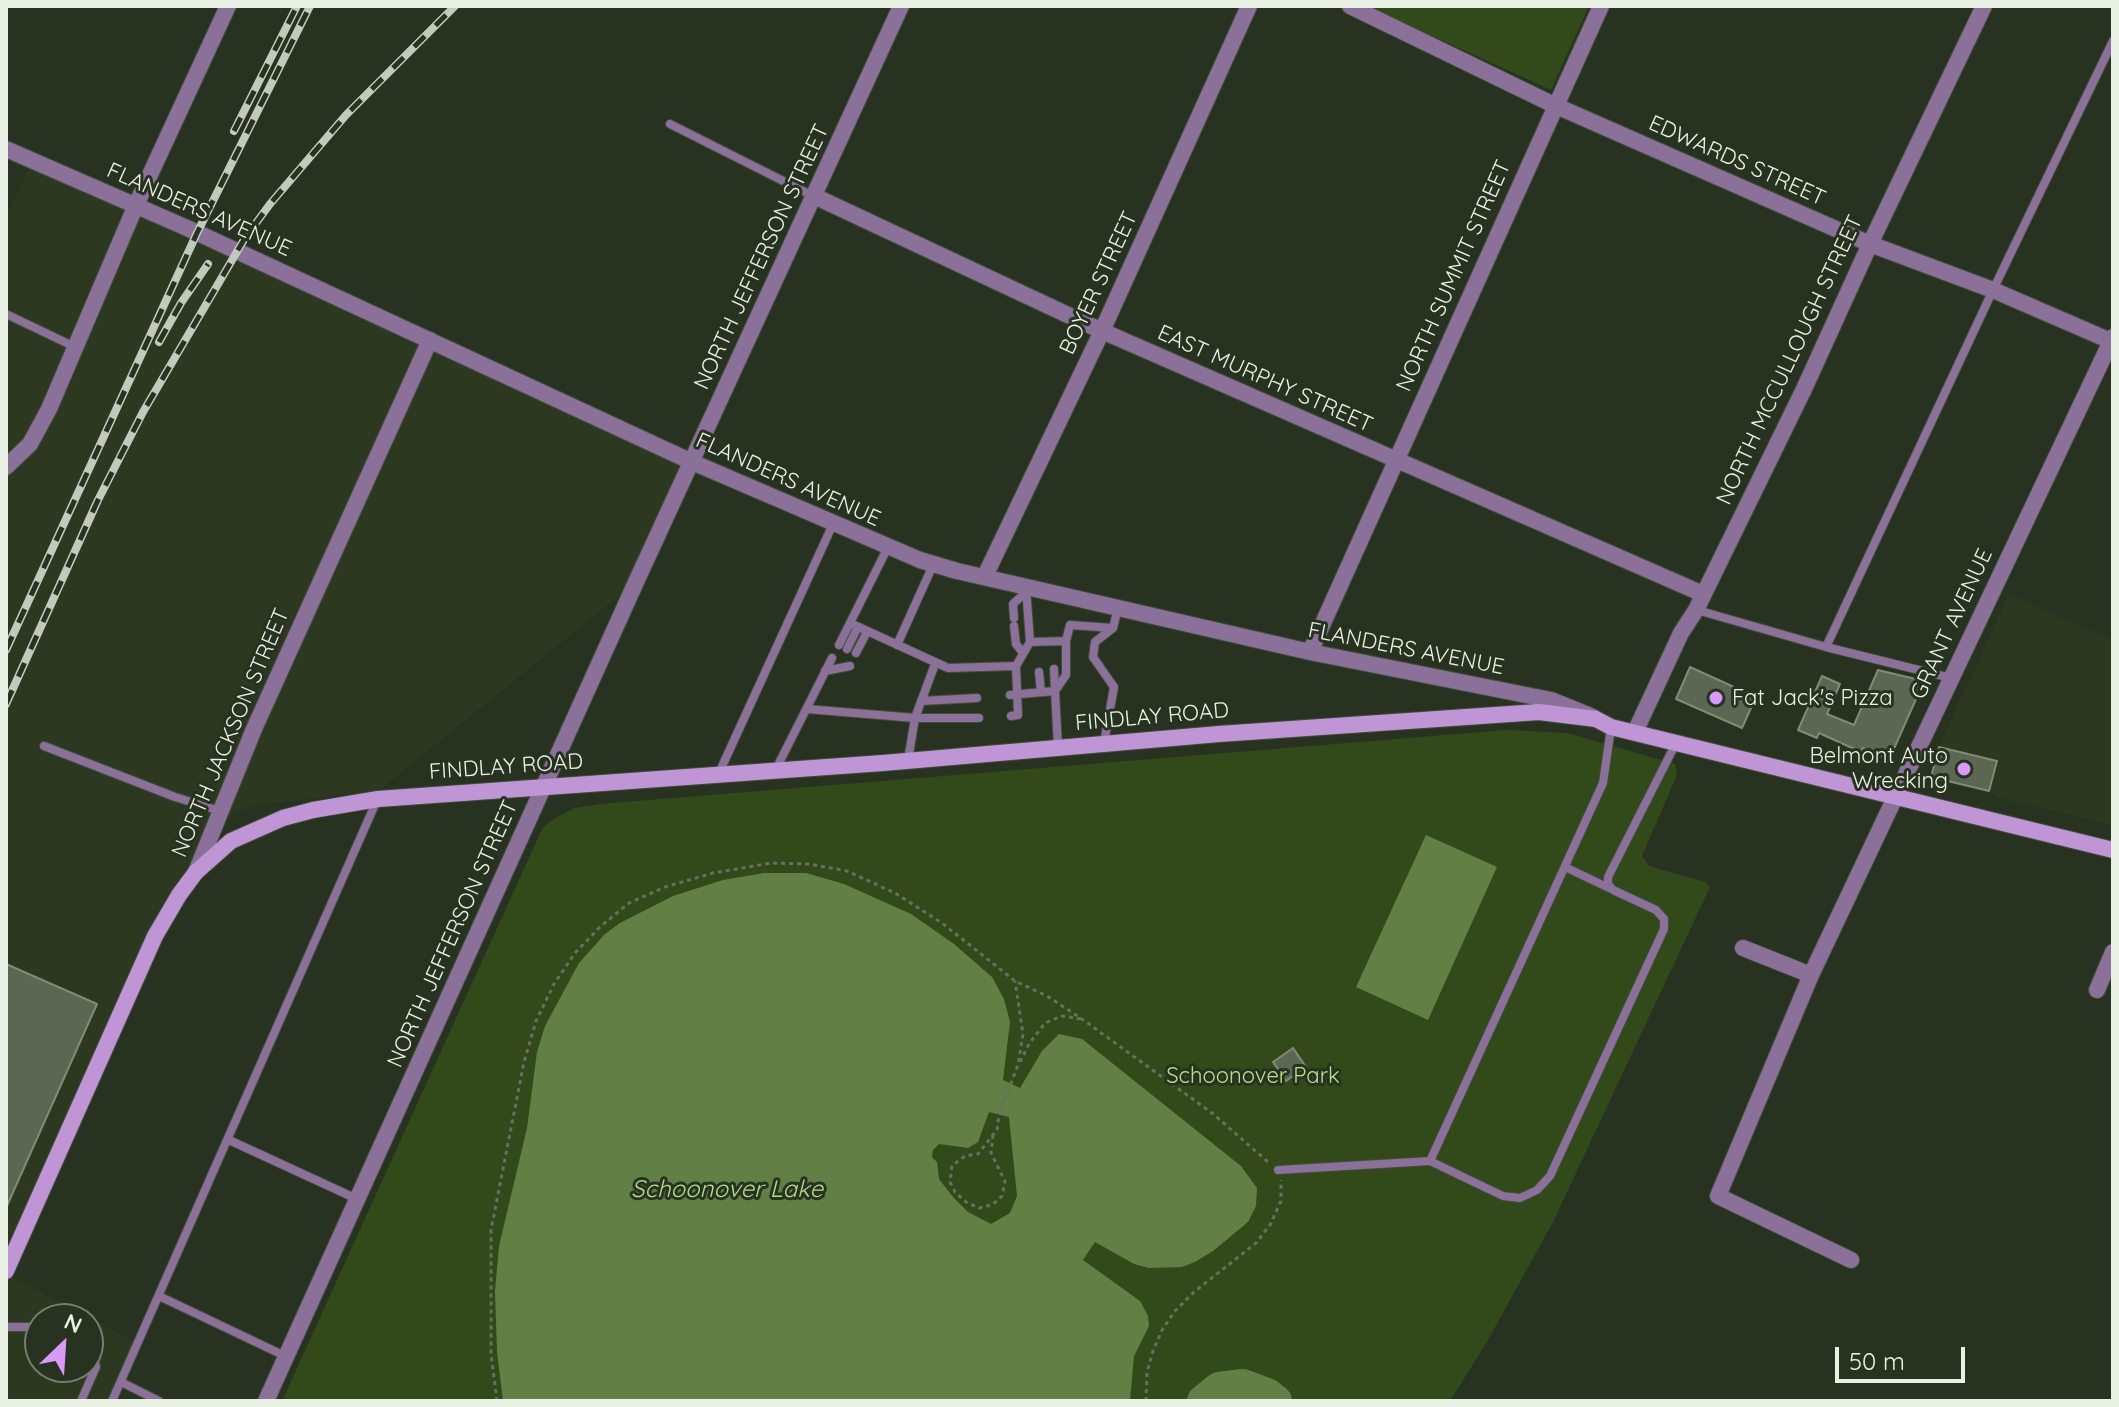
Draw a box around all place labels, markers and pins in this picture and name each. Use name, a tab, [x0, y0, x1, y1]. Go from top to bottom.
place label: Fat Jack's Pizza	[1732, 685, 1893, 711]
marker: Fat Jack's Pizza	[1707, 689, 1725, 707]
place label: Belmont Auto Wrecking	[1810, 743, 1948, 794]
marker: Belmont Auto Wrecking	[1955, 760, 1973, 778]

